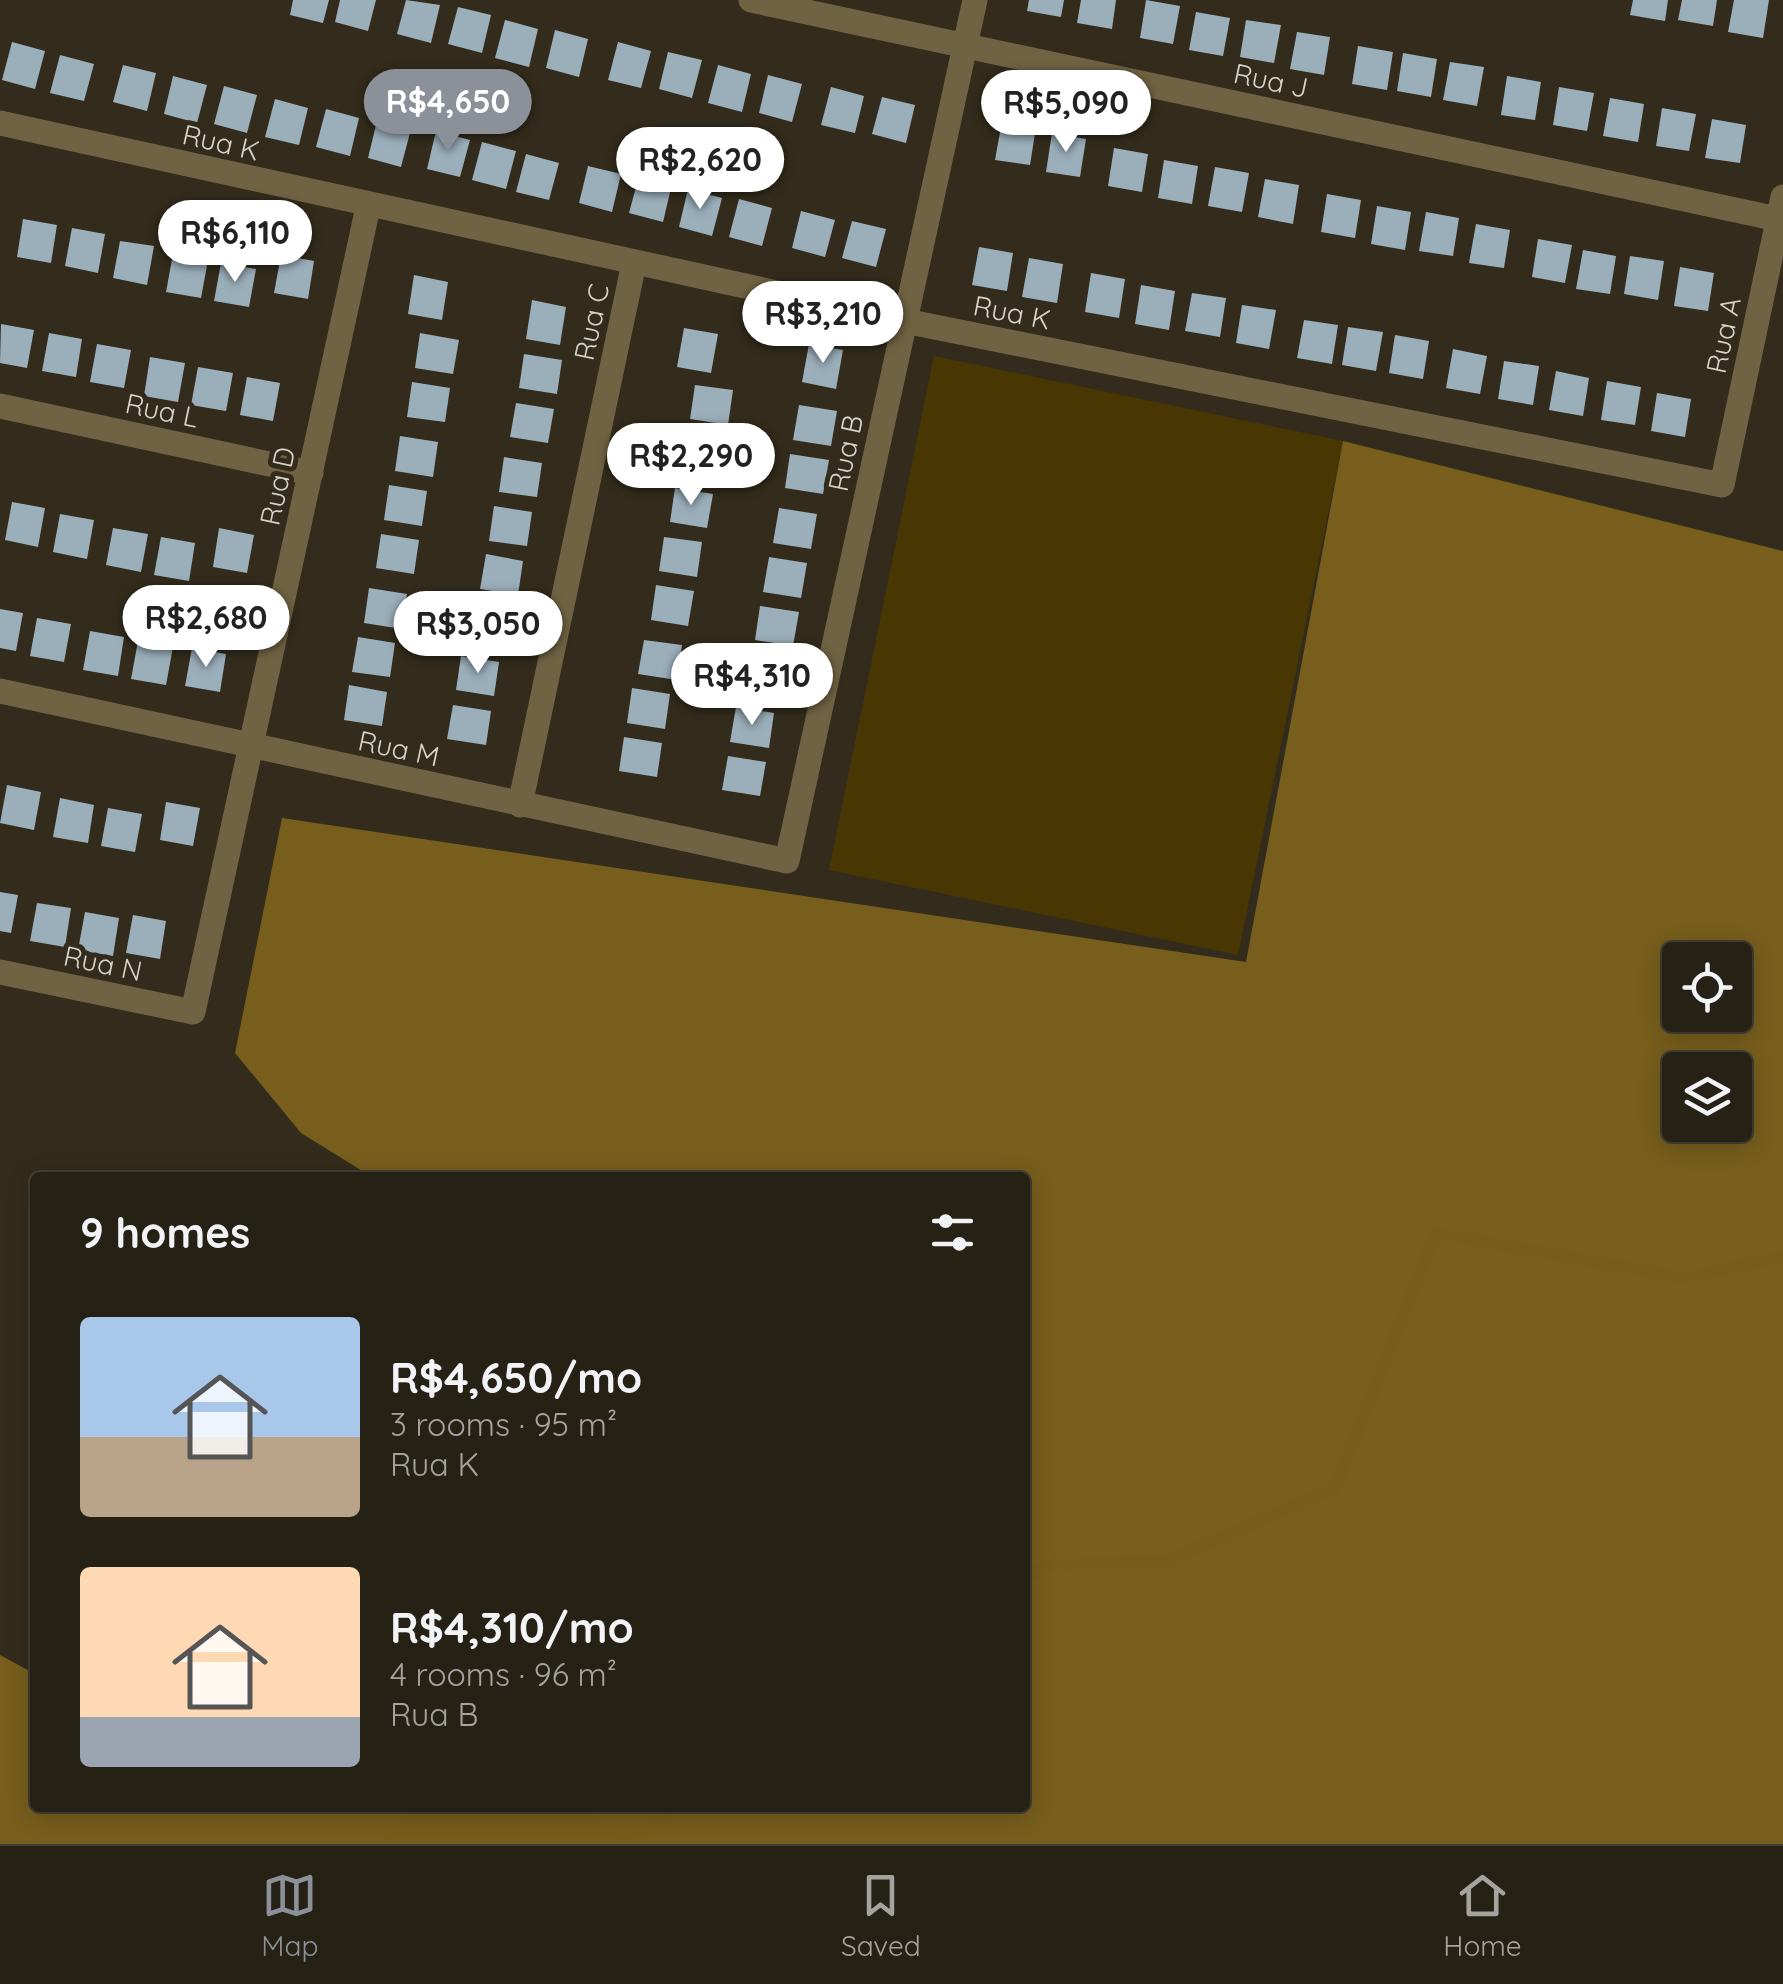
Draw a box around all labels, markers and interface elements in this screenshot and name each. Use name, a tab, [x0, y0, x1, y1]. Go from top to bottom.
street label: Rua J	[1231, 55, 1311, 105]
pin: R$4,650	[356, 69, 540, 154]
pin: R$5,090	[974, 70, 1158, 155]
text: R$4,650	[386, 81, 510, 121]
text: R$5,090	[1003, 82, 1129, 122]
street label: Rua K	[179, 116, 263, 168]
pin: R$2,620	[608, 127, 792, 212]
text: R$2,620	[638, 139, 762, 179]
pin: R$6,110	[143, 200, 327, 285]
text: R$6,110	[180, 212, 290, 252]
street label: Rua C	[566, 281, 616, 363]
pin: R$3,210	[731, 281, 915, 366]
street label: Rua K	[970, 287, 1054, 337]
text: R$3,210	[764, 293, 882, 333]
street label: Rua A	[1698, 294, 1748, 376]
street label: Rua L	[122, 385, 202, 435]
street label: Rua B	[820, 412, 870, 494]
pin: R$2,290	[599, 423, 783, 508]
text: R$2,290	[629, 435, 753, 475]
street label: Rua D	[252, 444, 302, 528]
pin: R$2,680	[114, 585, 298, 670]
pin: R$3,050	[386, 591, 570, 676]
text: R$2,680	[145, 597, 267, 637]
text: R$3,050	[416, 603, 540, 643]
pin: R$4,310	[660, 643, 844, 728]
text: R$4,310	[693, 655, 811, 695]
street label: Rua M	[355, 722, 443, 774]
street label: Rua N	[61, 938, 145, 988]
map controls	[1662, 942, 1752, 1142]
button: locate	[1662, 942, 1752, 1032]
button: layers	[1662, 1052, 1752, 1142]
icon: filters	[925, 1205, 980, 1260]
text: 9 homes	[80, 1206, 250, 1259]
text: R$4,650/mo	[390, 1351, 642, 1404]
icon: home	[160, 1357, 280, 1477]
text: 3 rooms · 95 m²	[390, 1404, 617, 1444]
text: Rua K	[390, 1444, 479, 1484]
text: R$4,310/mo	[390, 1601, 634, 1654]
icon: home	[160, 1607, 280, 1727]
text: 4 rooms · 96 m²	[390, 1654, 617, 1694]
text: Rua B	[390, 1694, 478, 1734]
tab: Map	[261, 1868, 318, 1963]
tab: Saved	[841, 1868, 921, 1963]
tab: Home	[1443, 1868, 1522, 1963]

